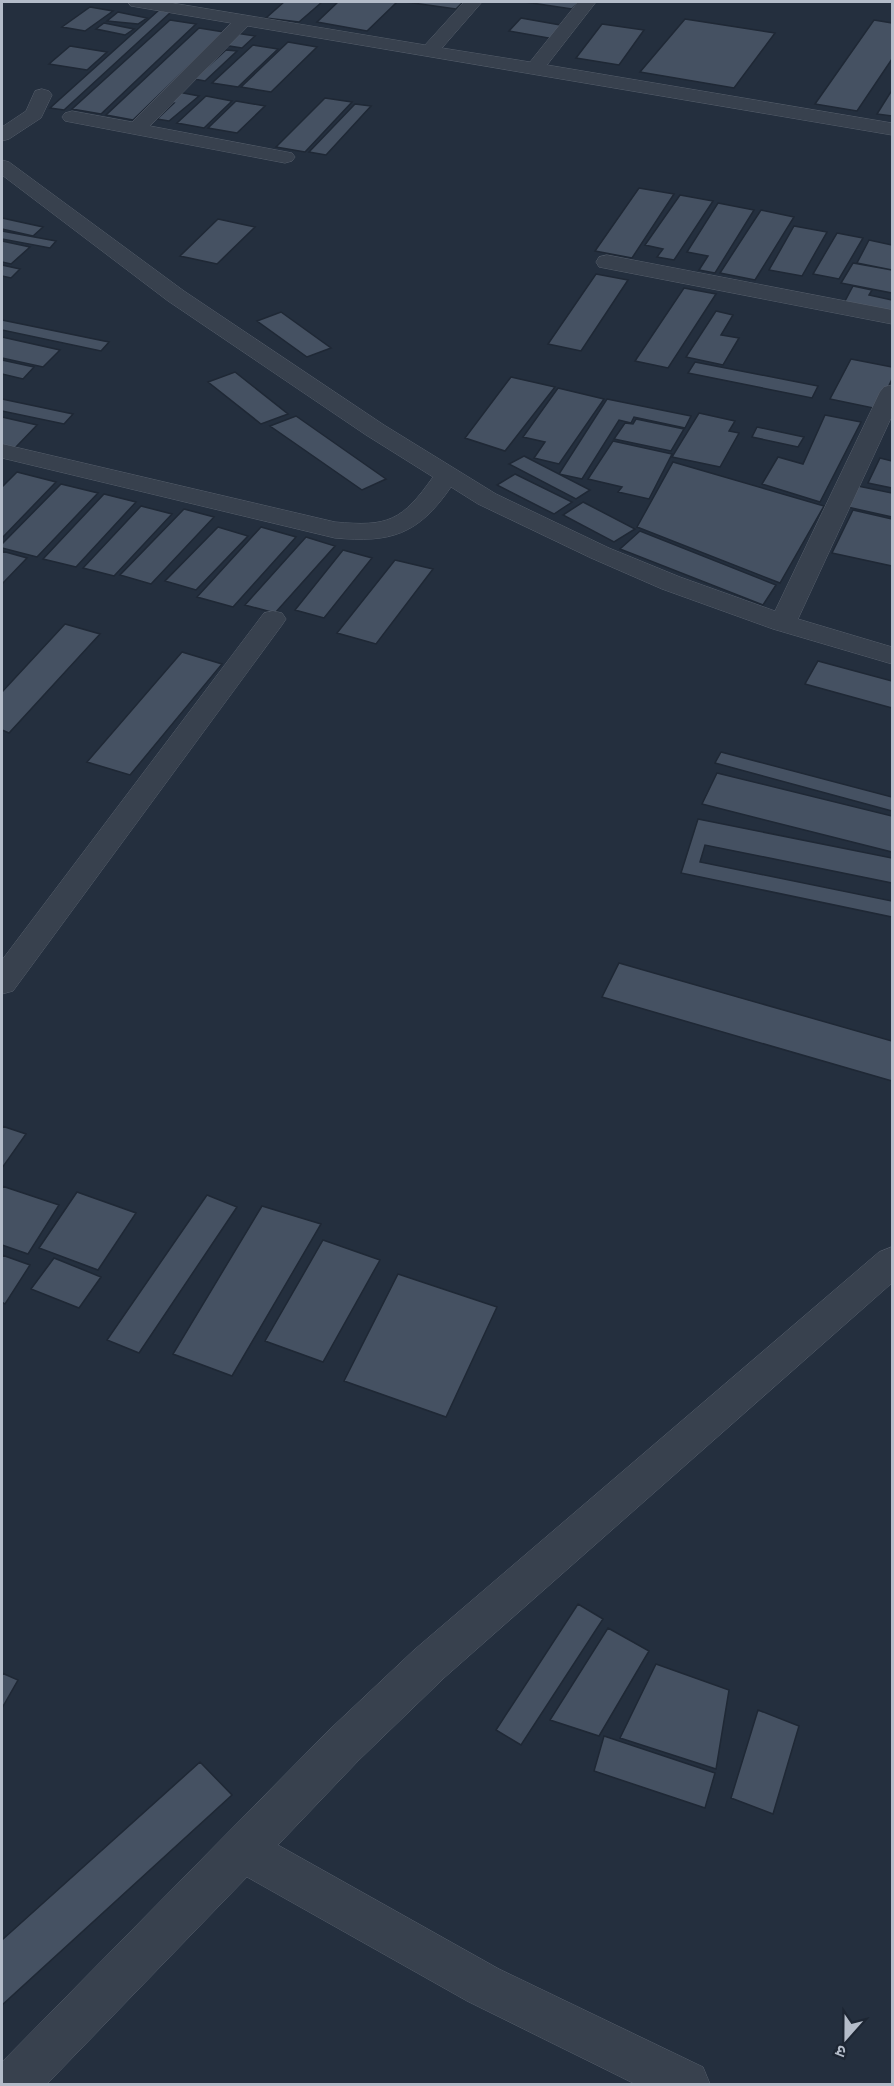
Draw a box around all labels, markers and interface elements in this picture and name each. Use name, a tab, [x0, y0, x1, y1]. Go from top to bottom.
north arrow	[816, 2008, 876, 2068]
text: उ	[832, 2041, 849, 2062]

